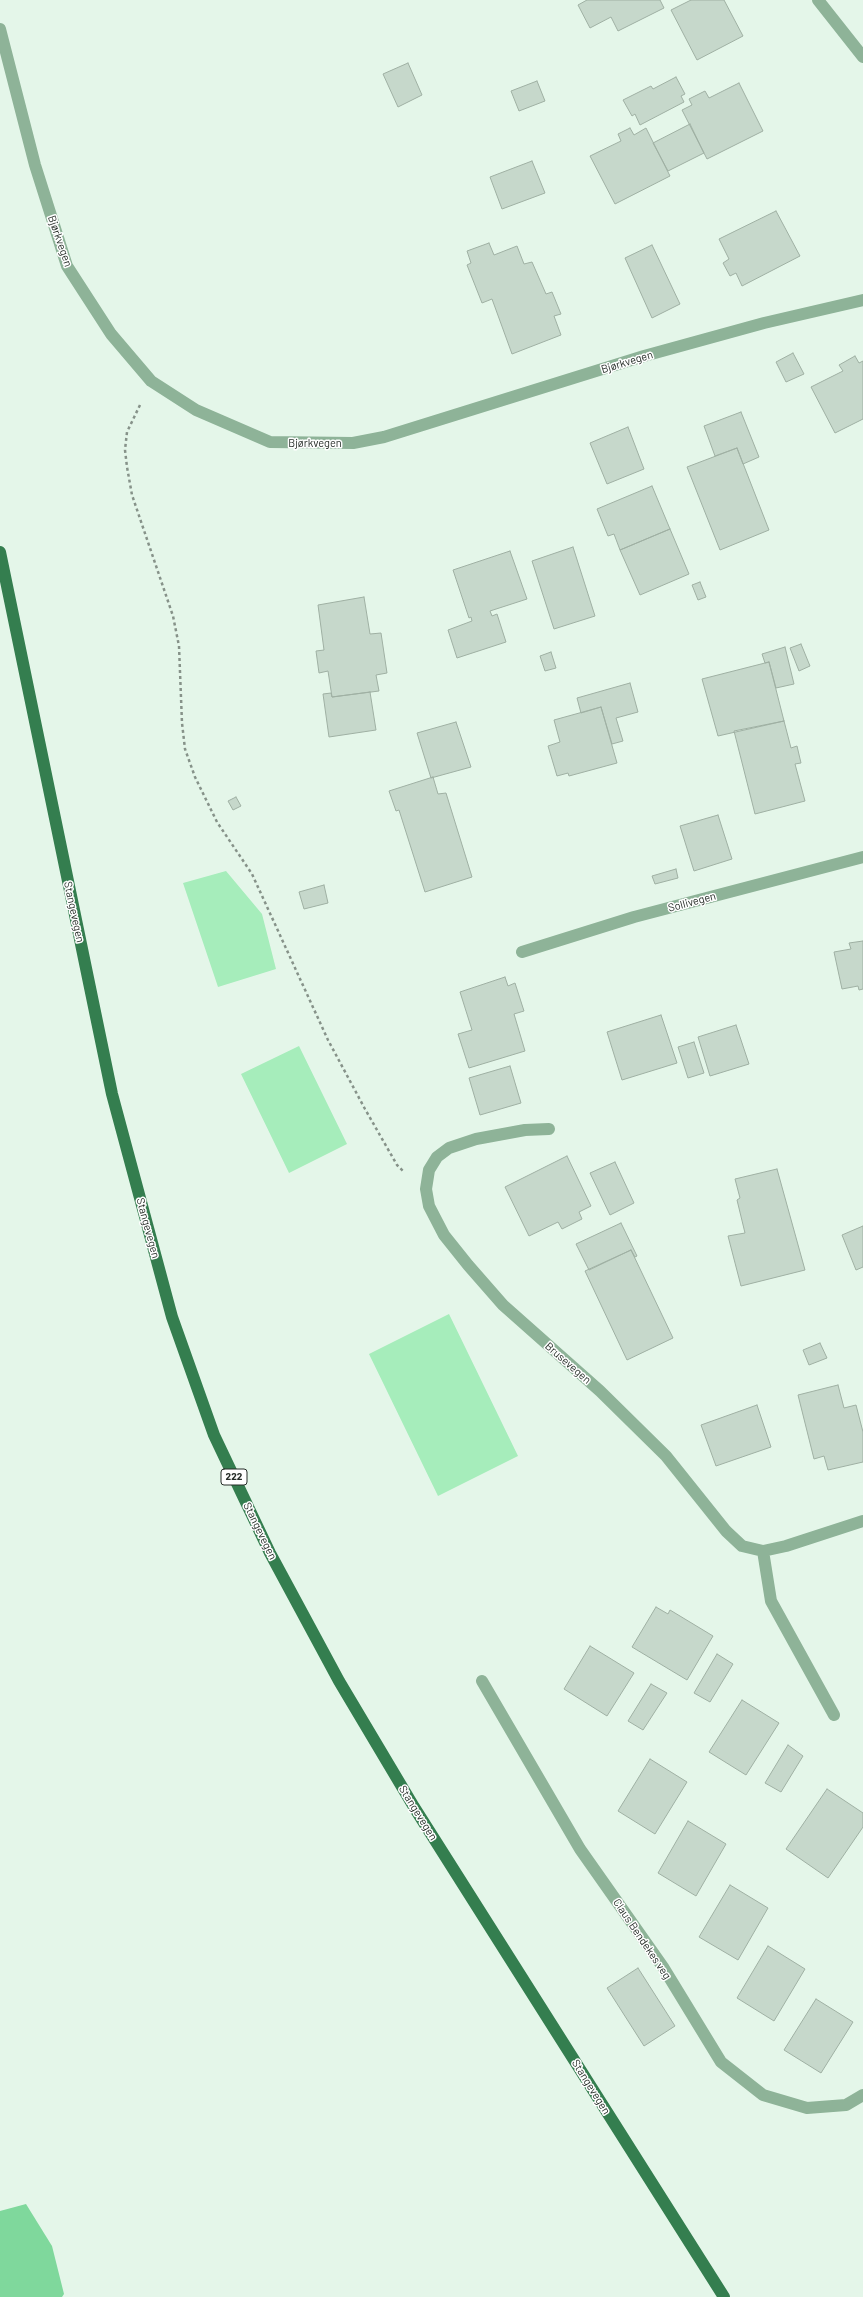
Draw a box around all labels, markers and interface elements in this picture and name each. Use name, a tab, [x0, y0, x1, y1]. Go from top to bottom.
street label: Bjørkvegen	[45, 214, 75, 268]
street label: Bjørkvegen	[599, 348, 655, 376]
street label: Bjørkvegen	[288, 436, 342, 450]
street label: Stangevegen	[61, 880, 87, 944]
street label: Sollivegen	[667, 889, 717, 915]
street label: Stangevegen	[134, 1196, 162, 1260]
street label: Brusevegen	[542, 1340, 594, 1386]
road number: 222	[221, 1469, 247, 1485]
street label: Stangevegen	[240, 1500, 280, 1562]
street label: Stangevegen	[396, 1783, 440, 1843]
street label: Claus Bendekes veg	[610, 1896, 674, 1982]
street label: Stangevegen	[569, 2057, 613, 2117]

